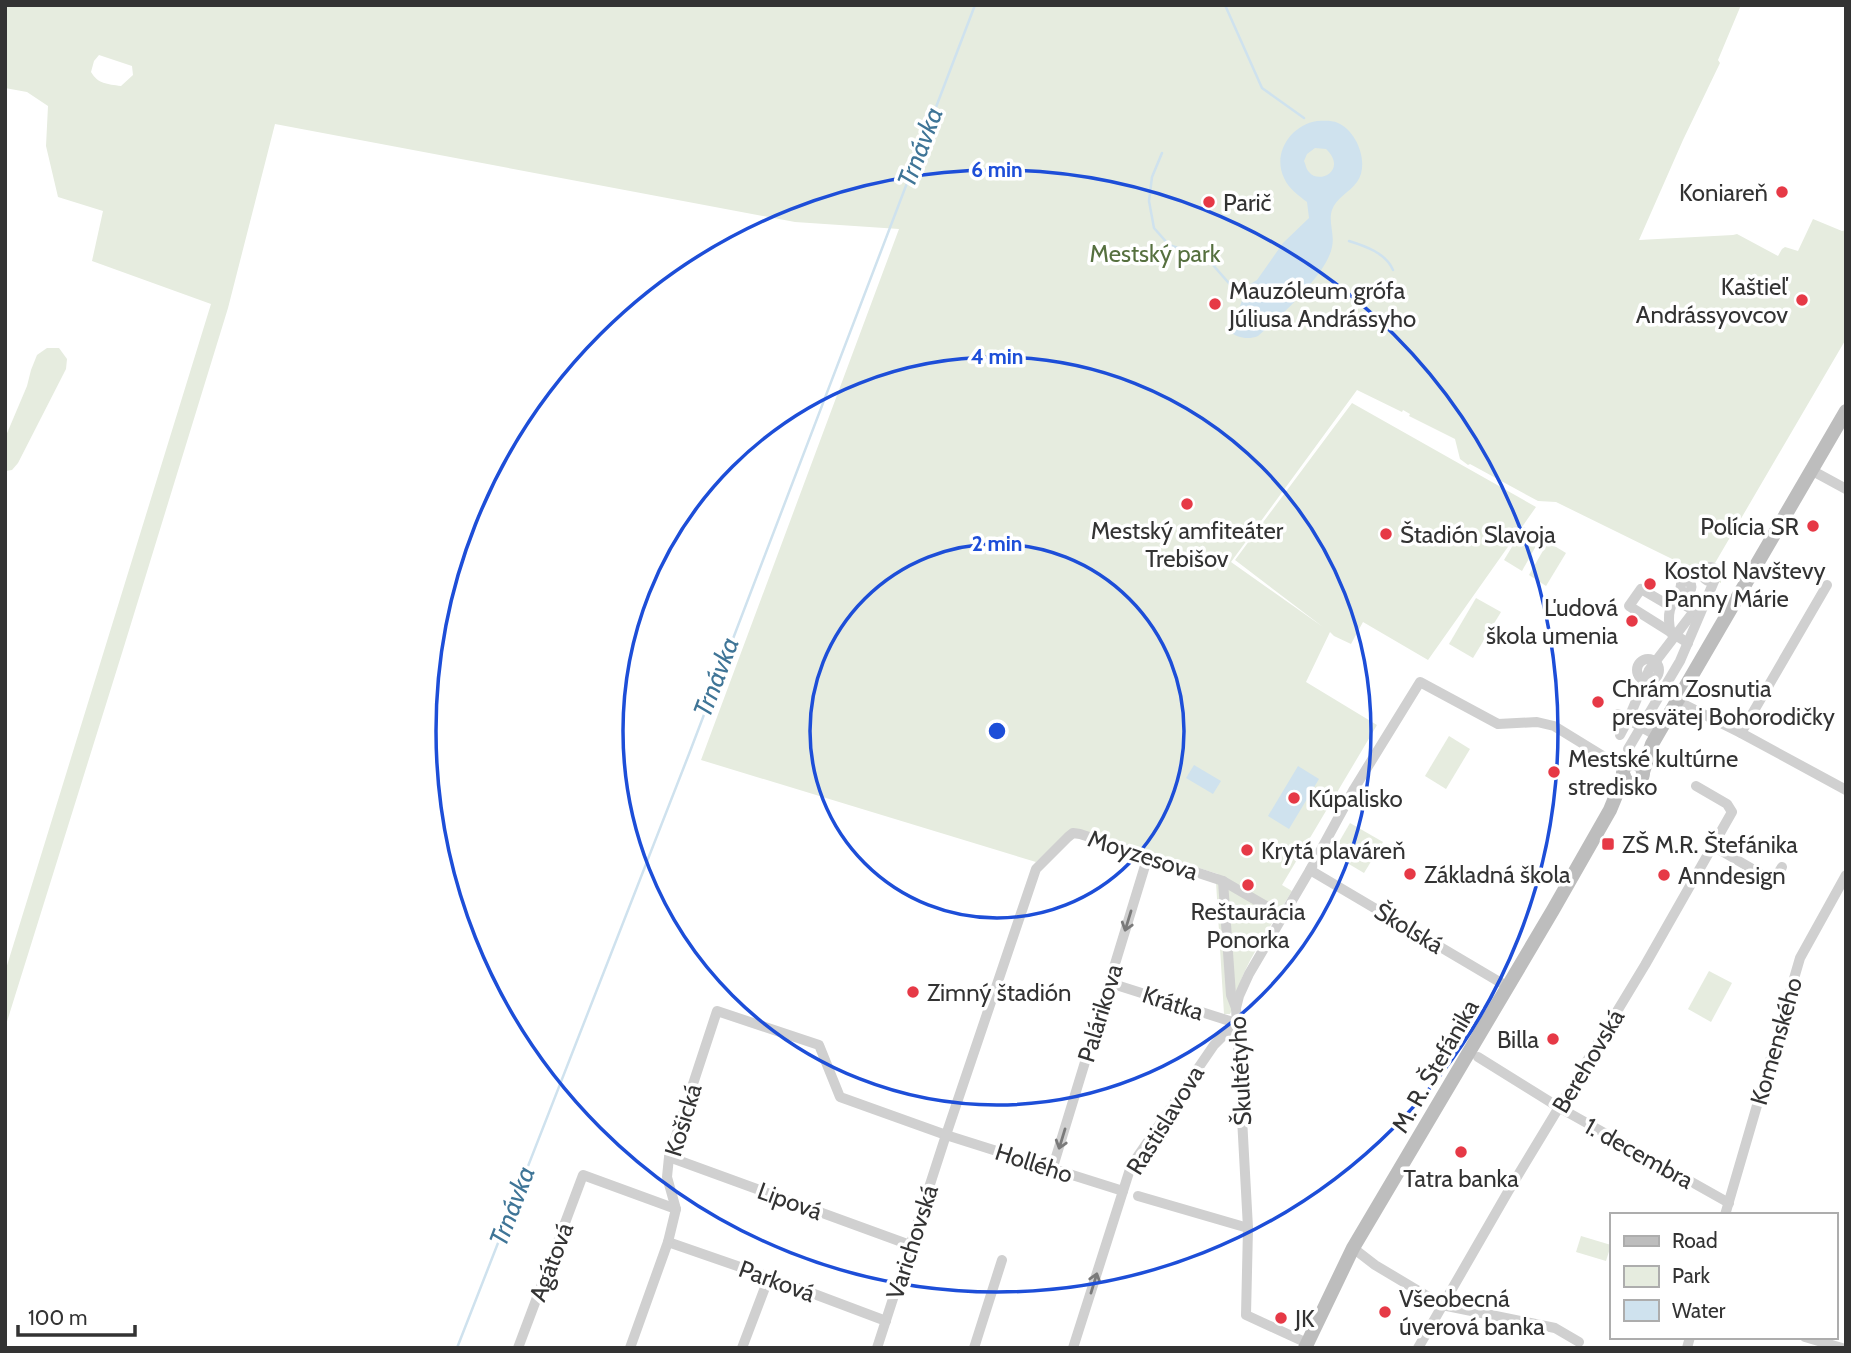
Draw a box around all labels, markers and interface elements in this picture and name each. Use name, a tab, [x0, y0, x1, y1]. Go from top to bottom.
water label: Trnávka	[890, 102, 950, 192]
text: 6 min	[971, 157, 1023, 182]
place label: Koniareň	[1679, 178, 1768, 207]
marker: Koniareň	[1774, 184, 1790, 200]
place label: Parič	[1223, 188, 1272, 217]
marker: Parič	[1201, 194, 1217, 210]
park label: Mestský park	[1090, 239, 1221, 268]
place label: Kaštieľ Andrássyovcov	[1636, 272, 1789, 329]
place label: Mauzóleum grófa Júliusa Andrássyho	[1228, 276, 1416, 333]
marker: Kaštieľ Andrássyovcov	[1794, 292, 1810, 308]
marker: Mauzóleum grófa Júliusa Andrássyho	[1207, 296, 1223, 312]
text: 4 min	[971, 344, 1023, 369]
marker: Mestský amfiteáter Trebišov	[1179, 496, 1195, 512]
place label: Polícia SR	[1700, 512, 1800, 541]
place label: Mestský amfiteáter Trebišov	[1091, 516, 1284, 573]
marker: Polícia SR	[1805, 518, 1821, 534]
place label: Štadión Slavoja	[1400, 520, 1556, 549]
marker: Štadión Slavoja	[1378, 526, 1394, 542]
text: 2 min	[972, 531, 1022, 556]
place label: Kostol Navštevy Panny Márie	[1664, 556, 1826, 613]
marker: Kostol Navštevy Panny Márie	[1642, 576, 1658, 592]
place label: Ľudová škola umenia	[1486, 593, 1618, 650]
marker: Ľudová škola umenia	[1624, 613, 1640, 629]
water label: Trnávka	[686, 632, 746, 722]
place label: Chrám Zosnutia presvätej Bohorodičky	[1612, 674, 1835, 731]
marker: Chrám Zosnutia presvätej Bohorodičky	[1590, 694, 1606, 710]
centre of rings	[985, 719, 1009, 743]
place label: Mestské kultúrne stredisko	[1568, 744, 1738, 801]
marker: Mestské kultúrne stredisko	[1546, 764, 1562, 780]
place label: Kúpalisko	[1308, 784, 1403, 813]
marker: Kúpalisko	[1286, 790, 1302, 806]
street label: Moyzesova	[1084, 824, 1202, 887]
place label: ZŠ M.R. Štefánika	[1622, 830, 1798, 859]
place label: Krytá plaváreň	[1261, 836, 1406, 865]
marker: ZŠ M.R. Štefánika	[1600, 836, 1616, 852]
marker: Krytá plaváreň	[1239, 842, 1255, 858]
place label: Základná škola	[1424, 860, 1571, 889]
place label: Anndesign	[1678, 861, 1786, 890]
marker: Základná škola	[1402, 866, 1418, 882]
marker: Anndesign	[1656, 867, 1672, 883]
marker: Reštaurácia Ponorka	[1240, 877, 1256, 893]
street label: Školská	[1369, 896, 1449, 960]
place label: Reštaurácia Ponorka	[1191, 897, 1306, 954]
one-way arrow	[1121, 910, 1134, 932]
street label: Palárikova	[1071, 960, 1129, 1066]
street label: Komenského	[1744, 974, 1808, 1108]
place label: Zimný štadión	[927, 978, 1071, 1007]
street label: Krátka	[1139, 980, 1208, 1027]
marker: Zimný štadión	[905, 984, 921, 1000]
street label: M. R. Štefánika	[1385, 994, 1485, 1138]
street label: Berehovská	[1546, 1003, 1631, 1118]
street label: Škultétyho	[1223, 1016, 1257, 1126]
place label: Billa	[1497, 1025, 1539, 1054]
marker: Billa	[1545, 1031, 1561, 1047]
street label: Rastislavova	[1120, 1060, 1210, 1180]
street label: Košická	[658, 1080, 708, 1160]
street label: 1. decembra	[1579, 1111, 1699, 1195]
one-way arrow	[1054, 1128, 1067, 1150]
street label: Hollého	[992, 1137, 1076, 1189]
marker: Tatra banka	[1453, 1144, 1469, 1160]
water label: Trnávka	[482, 1161, 542, 1251]
place label: Tatra banka	[1403, 1164, 1519, 1193]
street label: Lipová	[754, 1176, 827, 1226]
street label: Varichovská	[880, 1181, 944, 1303]
legend	[1610, 1213, 1837, 1339]
street label: Agátová	[523, 1218, 579, 1305]
text: Road	[1672, 1228, 1718, 1253]
street label: Parková	[735, 1254, 819, 1308]
text: Park	[1672, 1263, 1710, 1288]
one-way arrow	[1088, 1272, 1101, 1294]
place label: Všeobecná úverová banka	[1399, 1284, 1545, 1341]
scale bar	[18, 1294, 135, 1338]
text: Water	[1672, 1298, 1726, 1323]
place label: JK	[1294, 1304, 1315, 1333]
marker: Všeobecná úverová banka	[1377, 1304, 1393, 1320]
text: 100 m	[28, 1305, 87, 1330]
marker: JK	[1273, 1310, 1289, 1326]

